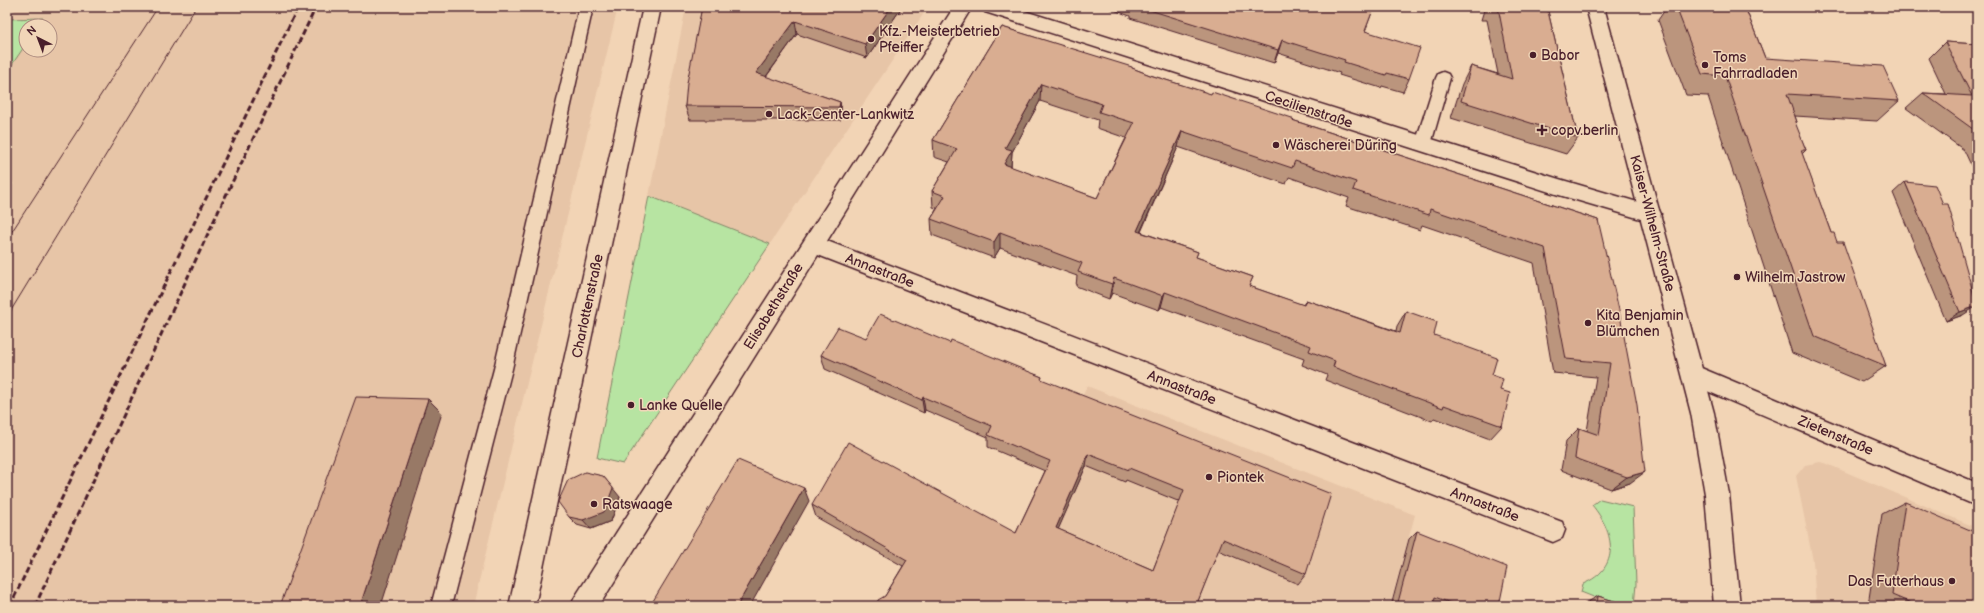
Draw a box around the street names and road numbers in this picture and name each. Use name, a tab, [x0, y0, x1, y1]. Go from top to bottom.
street label: Cecilienstraße	[1263, 87, 1355, 132]
street label: Kaiser-Wilhelm-Straße	[1626, 153, 1679, 293]
street label: Annastraße	[843, 250, 917, 291]
street label: Charlottenstraße	[568, 253, 607, 360]
street label: Elisabethstraße	[740, 260, 807, 353]
street label: Annastraße	[1145, 367, 1219, 408]
street label: Zietenstraße	[1795, 412, 1876, 459]
street label: Annastraße	[1448, 484, 1522, 525]

